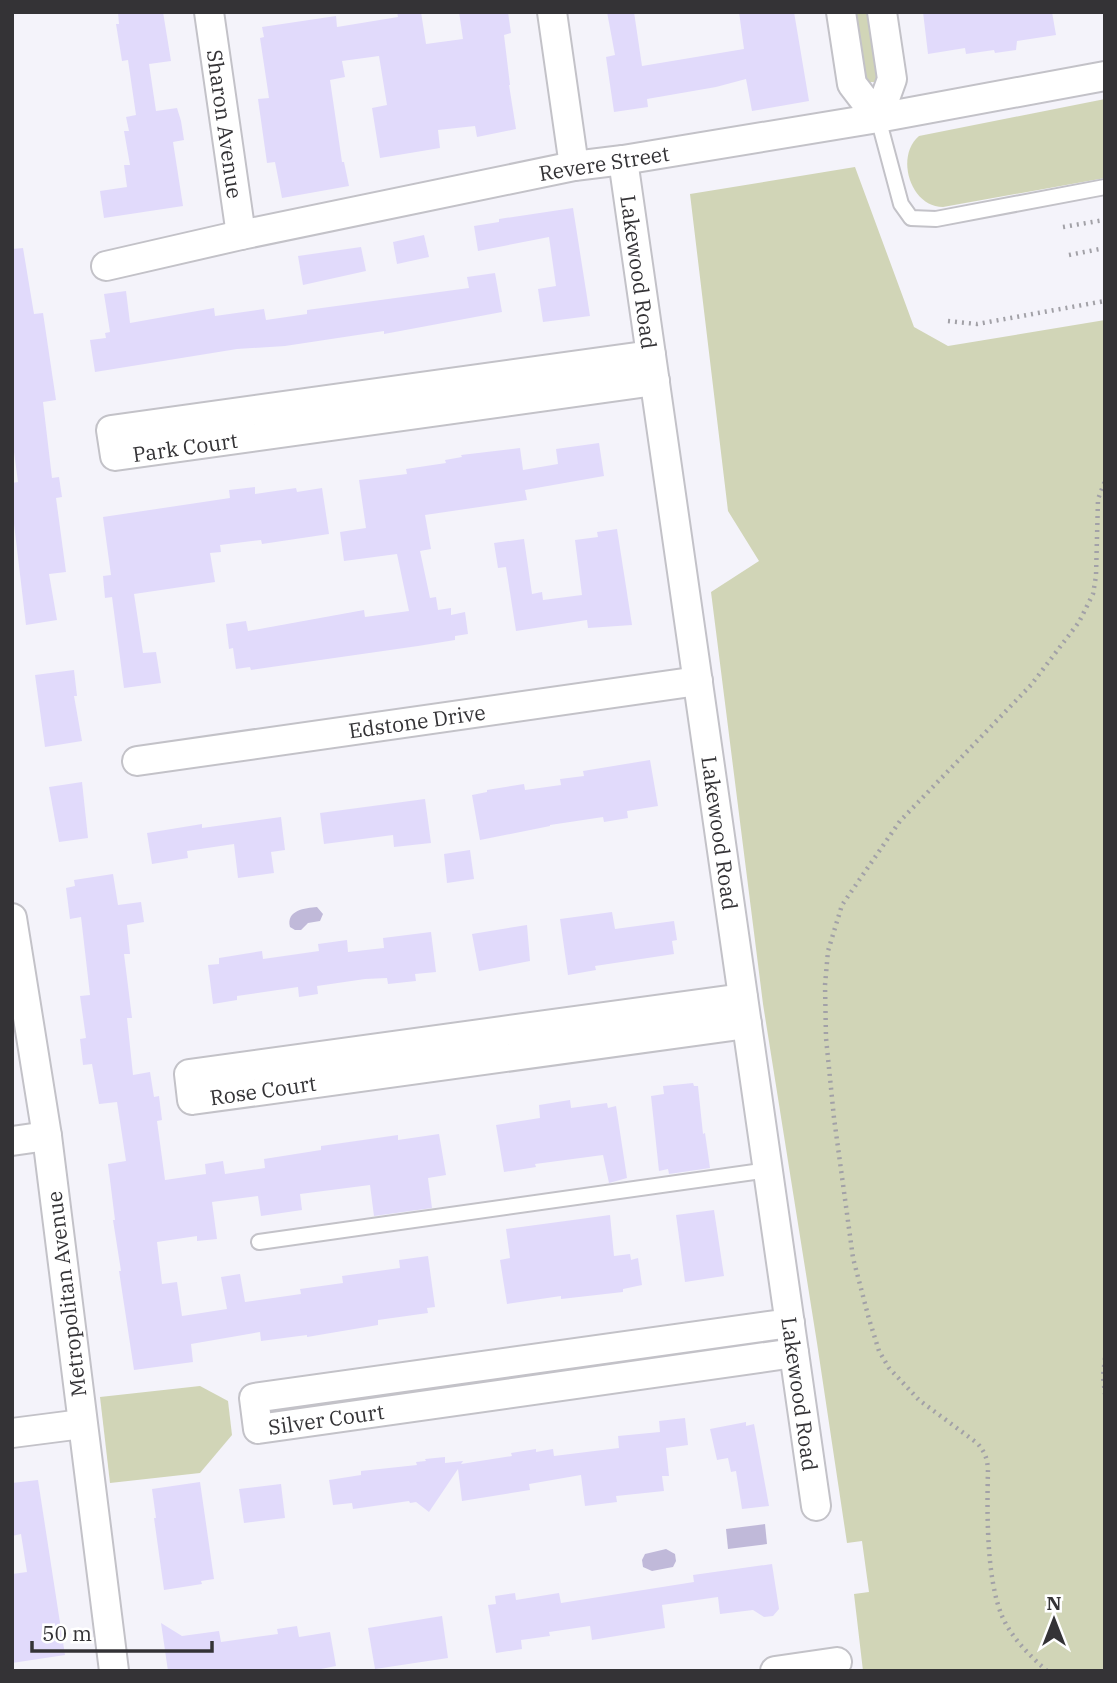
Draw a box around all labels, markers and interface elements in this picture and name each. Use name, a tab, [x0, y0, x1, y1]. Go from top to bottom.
street label: Sharon Avenue	[201, 48, 249, 200]
street label: Revere Street	[537, 139, 671, 187]
street label: Lakewood Road	[614, 193, 664, 351]
street label: Park Court	[131, 426, 239, 468]
street label: Edstone Drive	[347, 698, 487, 744]
street label: Lakewood Road	[695, 754, 745, 912]
street label: Rose Court	[208, 1069, 318, 1111]
street label: Metropolitan Avenue	[39, 1190, 93, 1398]
street label: Lakewood Road	[775, 1315, 825, 1473]
street label: Silver Court	[266, 1397, 386, 1441]
north arrow	[1019, 1585, 1089, 1655]
text: N	[1046, 1591, 1062, 1615]
scale bar	[32, 1610, 212, 1654]
text: 50 m	[42, 1619, 92, 1647]

